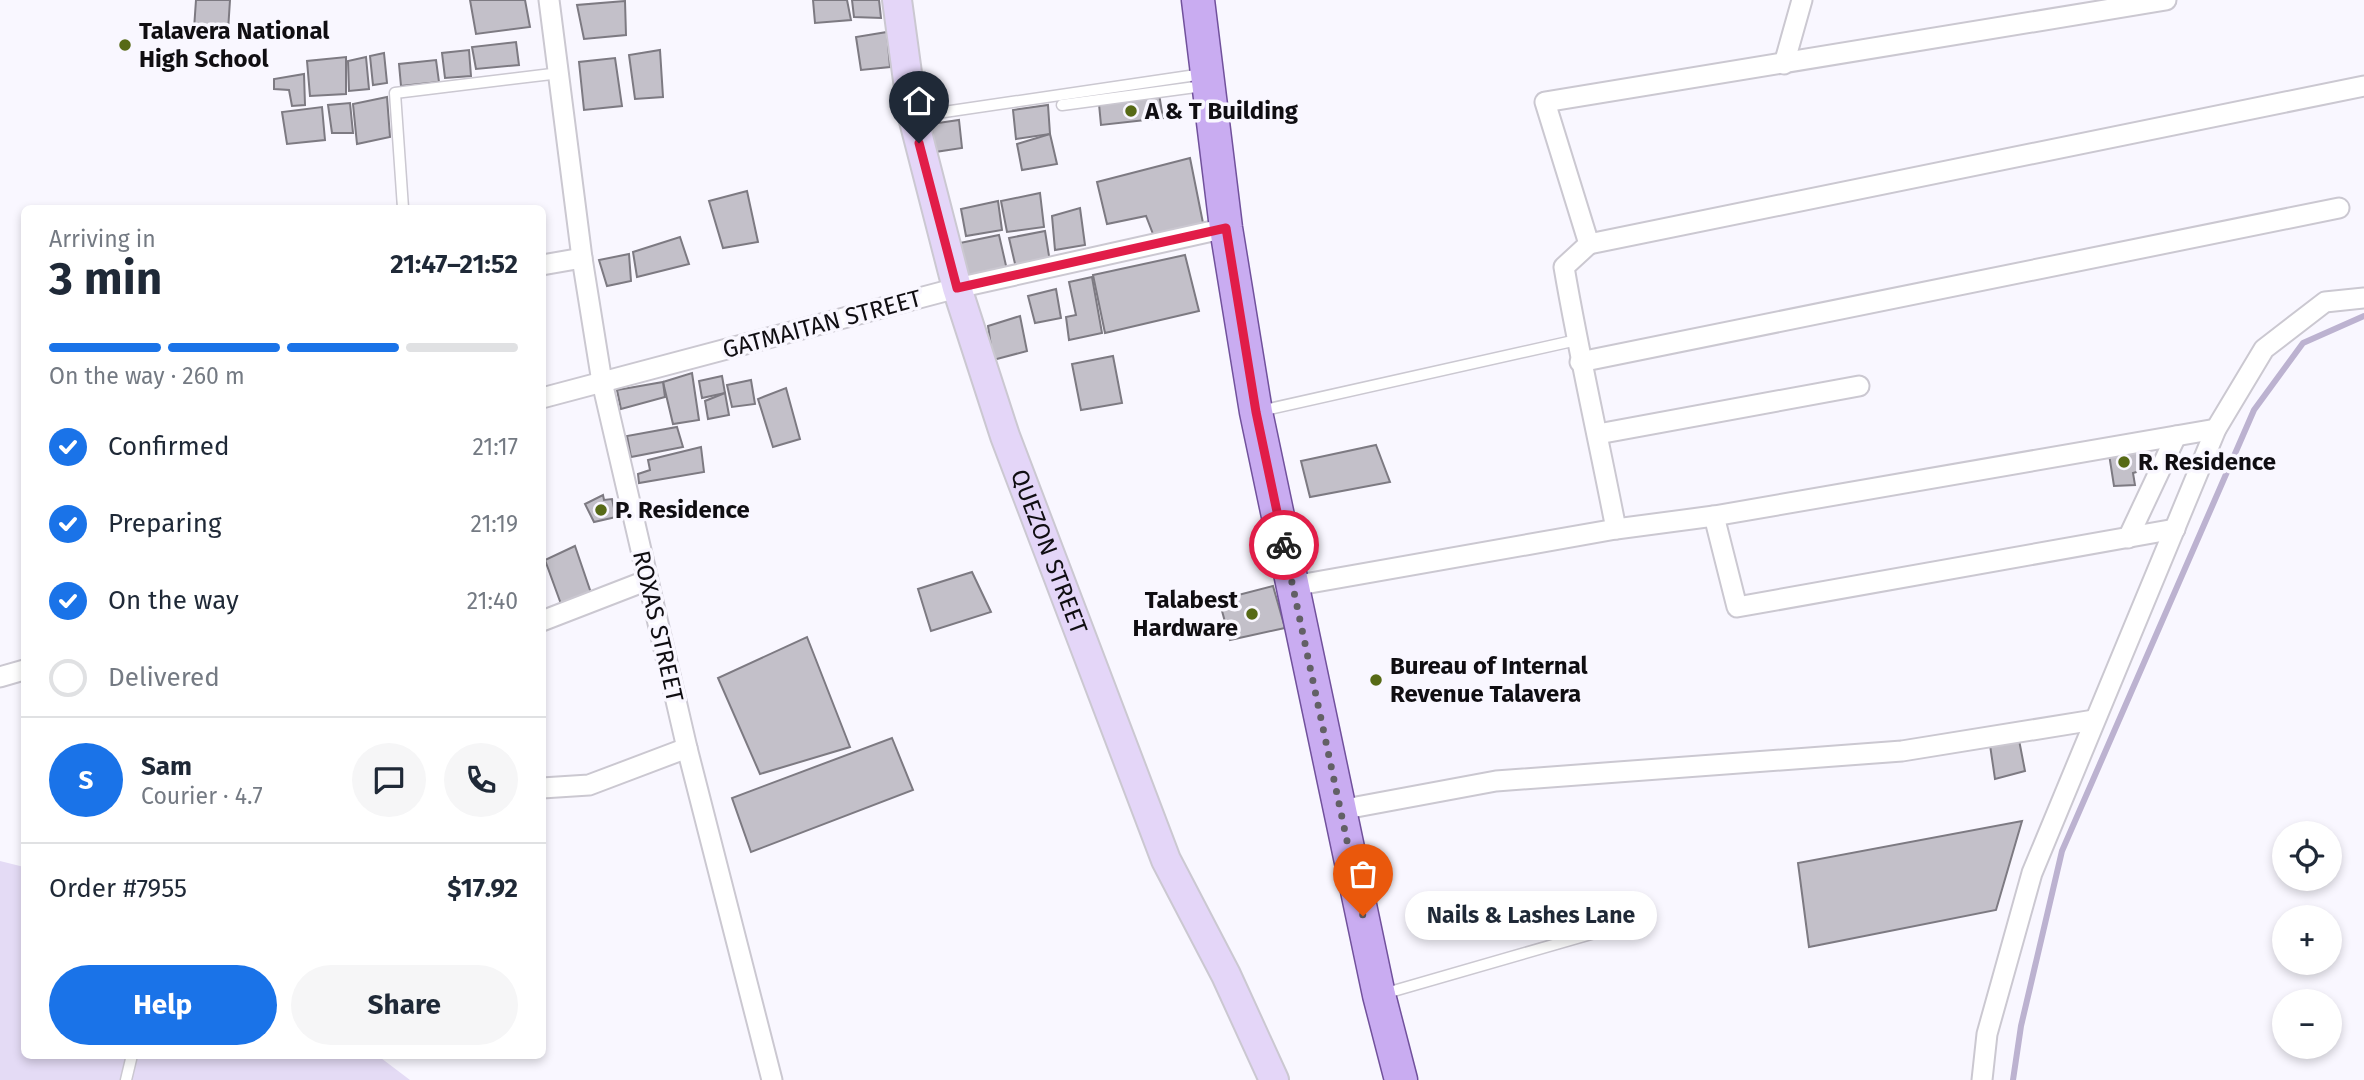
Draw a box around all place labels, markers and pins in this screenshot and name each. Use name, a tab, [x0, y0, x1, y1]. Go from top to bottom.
place label: Talavera National High School	[139, 17, 330, 73]
marker: Talavera National High School	[117, 37, 133, 53]
pin	[889, 71, 949, 143]
place label: A & T Building	[1144, 97, 1299, 125]
marker: A & T Building	[1123, 103, 1139, 119]
place label: R. Residence	[2138, 448, 2276, 476]
marker: R. Residence	[2116, 454, 2132, 470]
place label: P. Residence	[615, 496, 750, 524]
marker: P. Residence	[593, 502, 609, 518]
place label: Talabest Hardware	[1133, 586, 1239, 642]
marker: Talabest Hardware	[1244, 606, 1260, 622]
place label: Bureau of Internal Revenue Talavera	[1390, 652, 1589, 708]
marker: Bureau of Internal Revenue Talavera	[1368, 672, 1384, 688]
pin	[1333, 844, 1393, 916]
callout: Nails & Lashes Lane	[1405, 892, 1657, 940]

